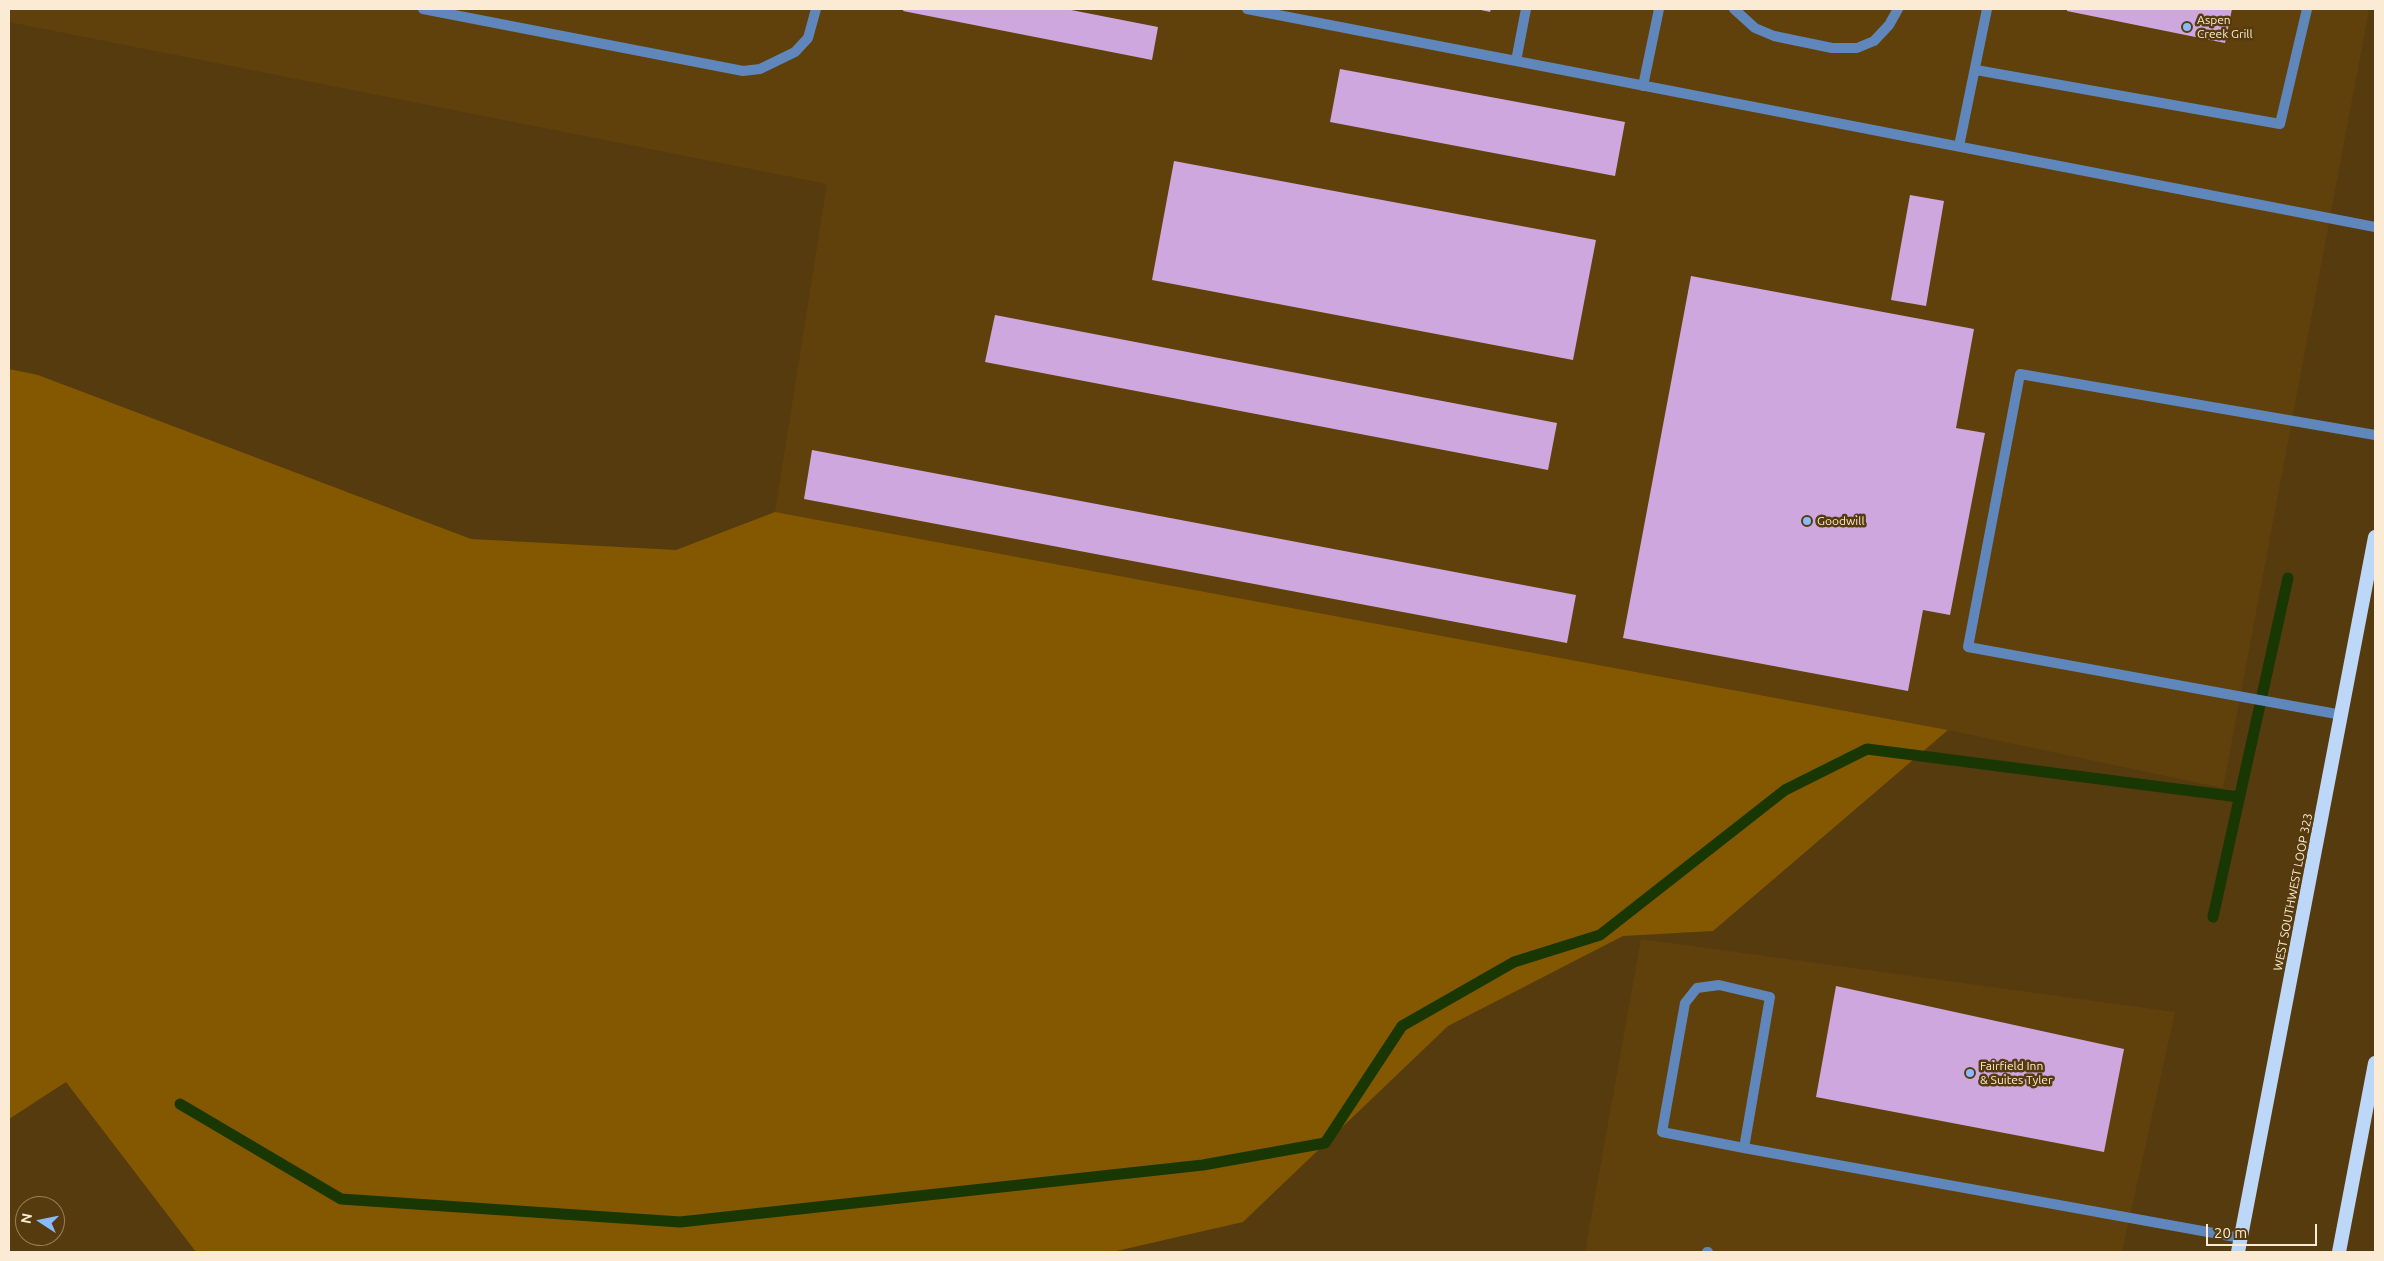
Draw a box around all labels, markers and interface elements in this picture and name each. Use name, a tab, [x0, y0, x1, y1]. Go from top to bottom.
place label: Aspen Creek Grill	[2197, 13, 2253, 41]
marker: Aspen Creek Grill	[2181, 21, 2193, 33]
place label: Goodwill	[1817, 514, 1865, 528]
marker: Goodwill	[1801, 515, 1813, 527]
street label: WEST SOUTHWEST LOOP 323	[2271, 812, 2315, 972]
place label: Fairfield Inn & Suites Tyler	[1980, 1059, 2052, 1087]
marker: Fairfield Inn & Suites Tyler	[1964, 1067, 1976, 1079]
north arrow	[15, 1196, 65, 1246]
text: N	[17, 1212, 35, 1225]
scale bar	[2209, 1214, 2320, 1246]
text: 20 m	[2214, 1224, 2247, 1241]

